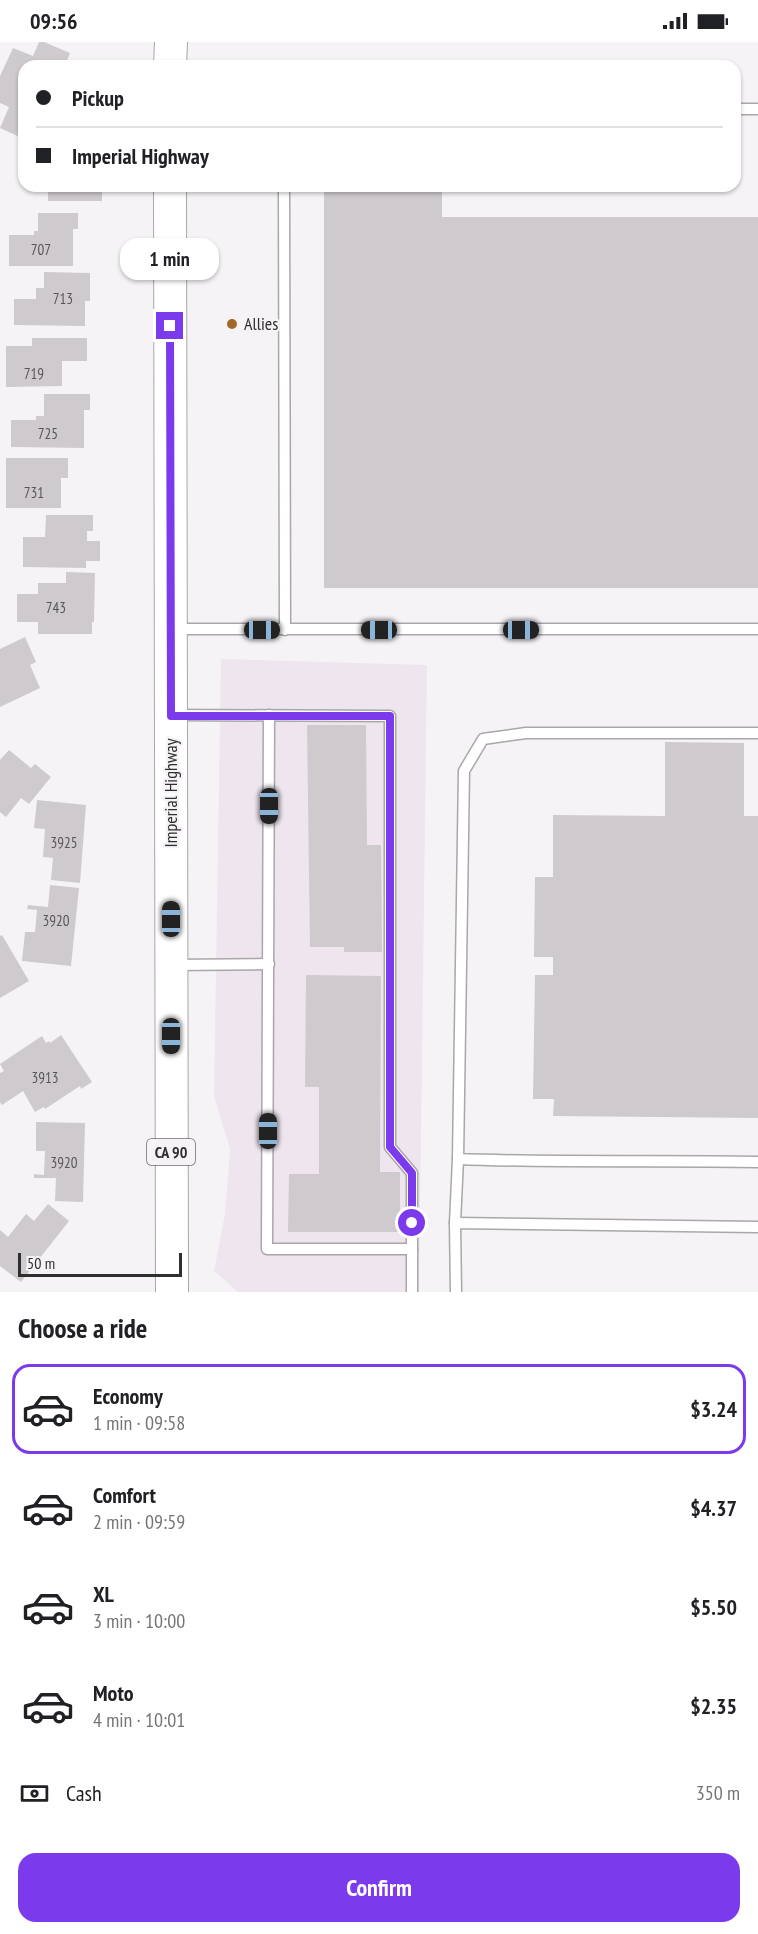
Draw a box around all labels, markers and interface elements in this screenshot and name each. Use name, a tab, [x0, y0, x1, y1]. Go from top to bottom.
text: 09:56	[30, 7, 78, 35]
text: Pickup	[72, 84, 124, 112]
text: Imperial Highway	[72, 142, 209, 170]
callout: 1 min	[120, 239, 219, 281]
house number: 707	[31, 240, 51, 259]
text: 1 min	[149, 246, 190, 272]
house number: 713	[53, 289, 73, 308]
route end	[156, 312, 183, 339]
place label: Allies	[244, 312, 278, 335]
marker: Allies	[225, 317, 239, 331]
house number: 719	[24, 364, 44, 383]
house number: 725	[38, 424, 58, 443]
house number: 731	[24, 483, 44, 502]
house number: 743	[46, 598, 66, 617]
car	[244, 621, 280, 639]
car	[361, 621, 397, 639]
car	[503, 621, 539, 639]
street label: Imperial Highway	[159, 738, 182, 848]
car	[260, 788, 278, 824]
house number: 3925	[50, 833, 78, 852]
car	[162, 901, 180, 937]
house number: 3920	[42, 911, 70, 930]
car	[162, 1018, 180, 1054]
house number: 3913	[31, 1068, 59, 1087]
car	[259, 1113, 277, 1149]
road number: CA 90	[147, 1139, 195, 1165]
house number: 3920	[50, 1153, 78, 1172]
route start	[398, 1209, 425, 1236]
scale bar	[18, 1250, 182, 1278]
text: 50 m	[27, 1253, 55, 1273]
text: Choose a ride	[18, 1311, 147, 1345]
icon: car	[21, 1382, 75, 1436]
text: Economy	[93, 1382, 163, 1410]
text: $3.24	[690, 1395, 737, 1423]
text: 1 min · 09:58	[93, 1410, 185, 1436]
icon: car	[21, 1481, 75, 1535]
text: Comfort	[93, 1481, 156, 1509]
text: $4.37	[690, 1494, 737, 1522]
text: 2 min · 09:59	[93, 1509, 185, 1535]
icon: car	[21, 1580, 75, 1634]
text: XL	[93, 1580, 114, 1608]
text: $5.50	[690, 1593, 737, 1621]
text: 3 min · 10:00	[93, 1608, 185, 1634]
icon: car	[21, 1679, 75, 1733]
text: Moto	[93, 1679, 134, 1707]
text: $2.35	[690, 1692, 737, 1720]
text: 4 min · 10:01	[93, 1707, 185, 1733]
icon: cash	[18, 1777, 51, 1810]
text: Cash	[66, 1779, 102, 1807]
text: 350 m	[696, 1780, 740, 1806]
button: Confirm	[18, 1853, 740, 1922]

